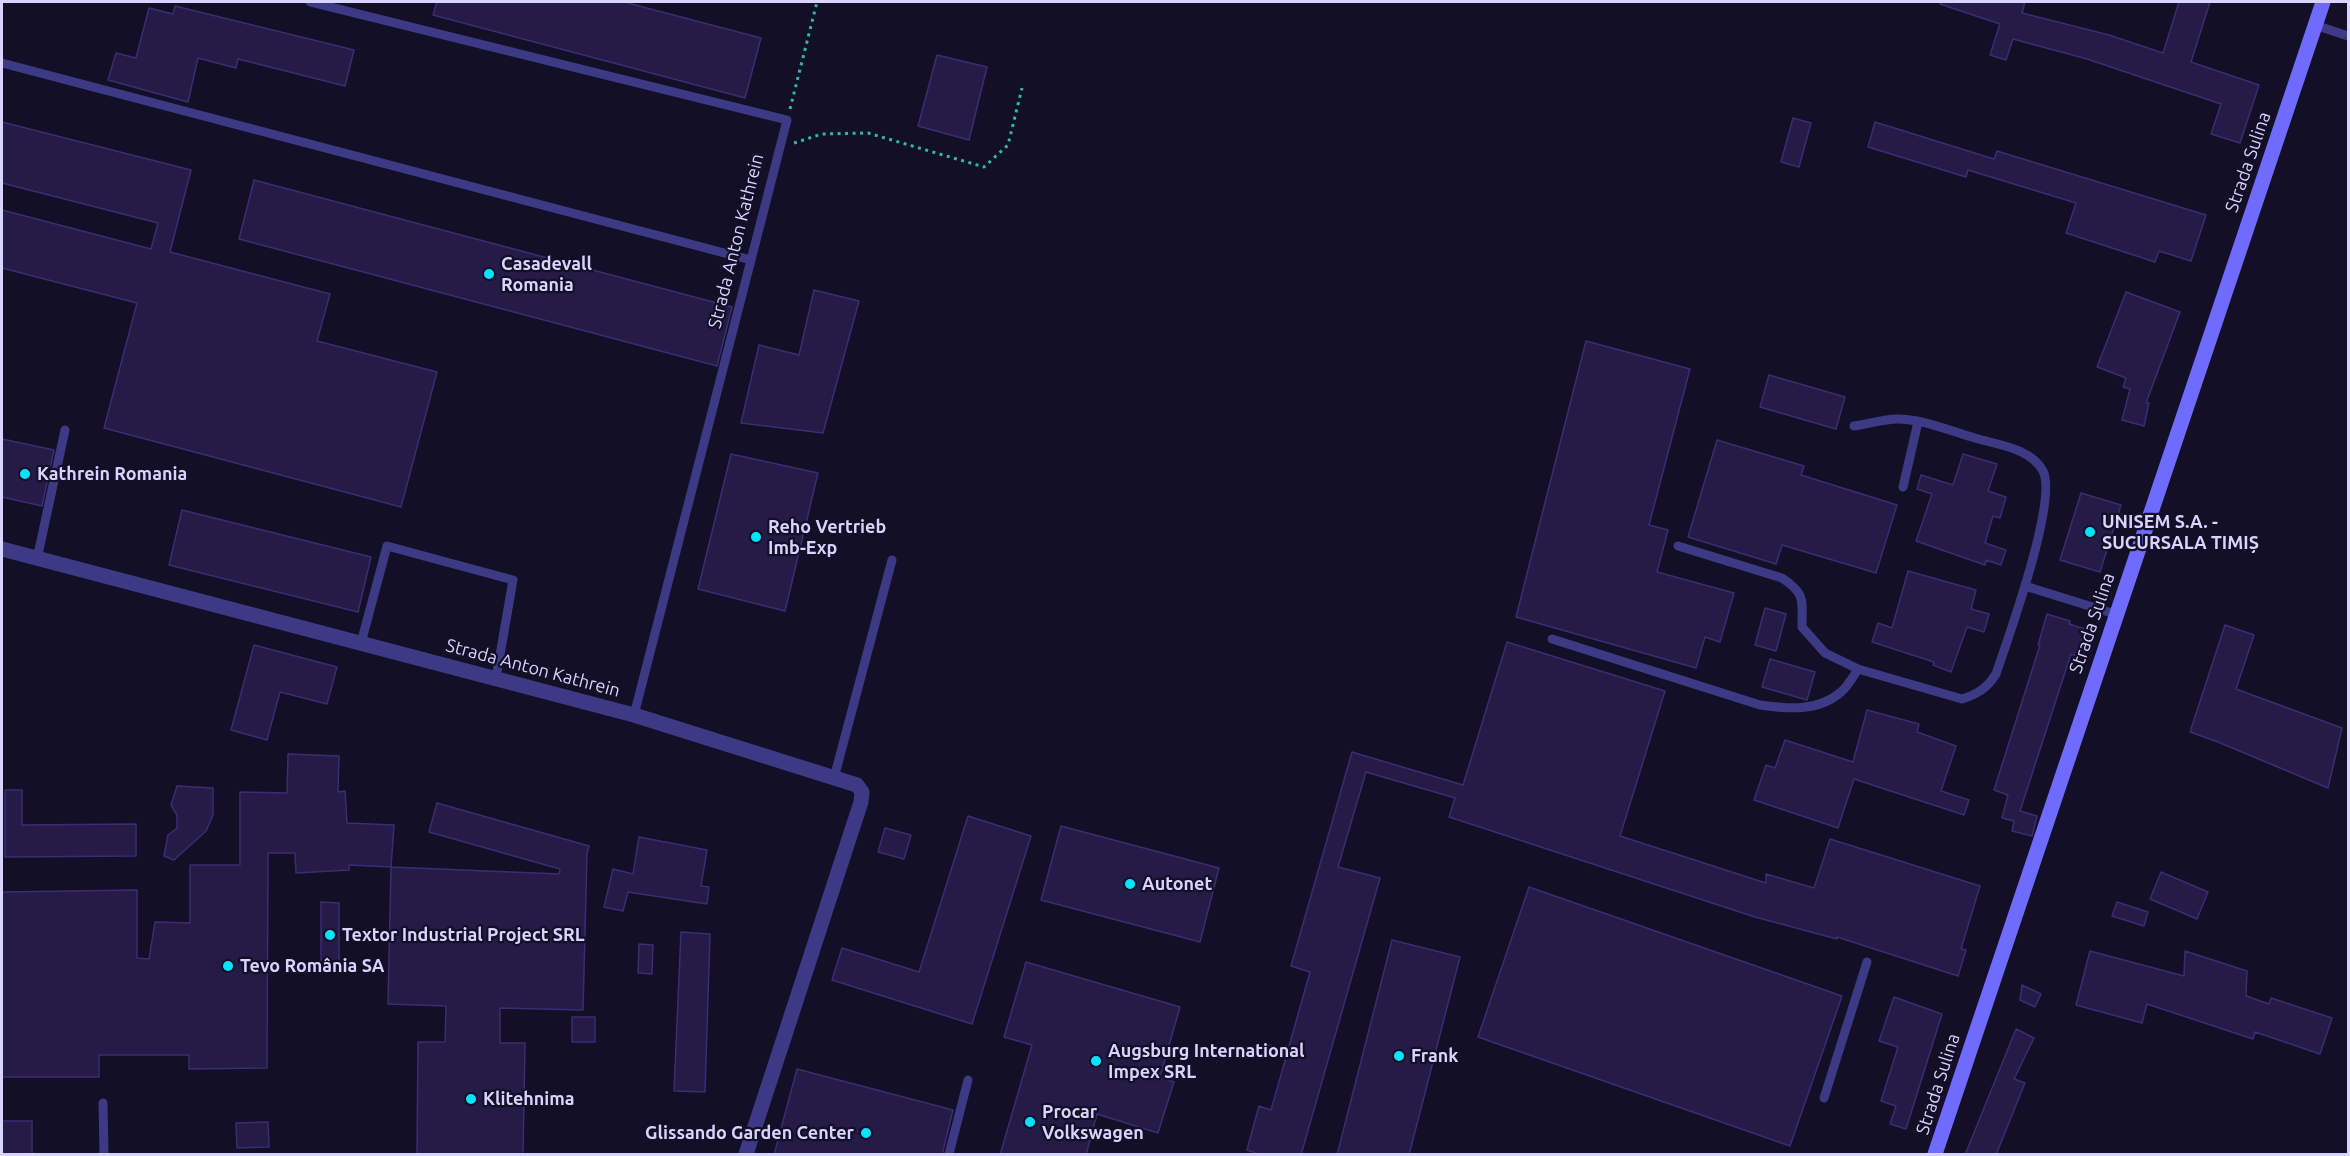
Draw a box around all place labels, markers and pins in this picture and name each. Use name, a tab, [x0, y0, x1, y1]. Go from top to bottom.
place label: Casadevall Romania	[501, 253, 592, 296]
marker: Casadevall Romania	[482, 267, 496, 281]
place label: Kathrein Romania	[37, 463, 187, 485]
marker: Kathrein Romania	[18, 467, 32, 481]
place label: UNISEM S.A. - SUCURSALA TIMIȘ	[2102, 511, 2259, 554]
place label: Reho Vertrieb Imb-Exp	[768, 516, 886, 558]
marker: UNISEM S.A. - SUCURSALA TIMIȘ	[2083, 525, 2097, 539]
marker: Reho Vertrieb Imb-Exp	[749, 530, 763, 544]
place label: Autonet	[1142, 873, 1212, 895]
marker: Autonet	[1123, 877, 1137, 891]
place label: Textor Industrial Project SRL	[342, 924, 585, 946]
marker: Textor Industrial Project SRL	[323, 928, 337, 942]
place label: Tevo România SA	[240, 955, 385, 977]
marker: Tevo România SA	[221, 959, 235, 973]
place label: Augsburg International Impex SRL	[1108, 1040, 1305, 1082]
place label: Frank	[1411, 1045, 1458, 1067]
marker: Frank	[1392, 1049, 1406, 1063]
marker: Augsburg International Impex SRL	[1089, 1054, 1103, 1068]
place label: Klitehnima	[483, 1088, 575, 1110]
marker: Klitehnima	[464, 1092, 478, 1106]
place label: Procar Volkswagen	[1042, 1101, 1144, 1144]
marker: Procar Volkswagen	[1023, 1115, 1037, 1129]
place label: Glissando Garden Center	[645, 1122, 854, 1144]
marker: Glissando Garden Center	[859, 1126, 873, 1140]

